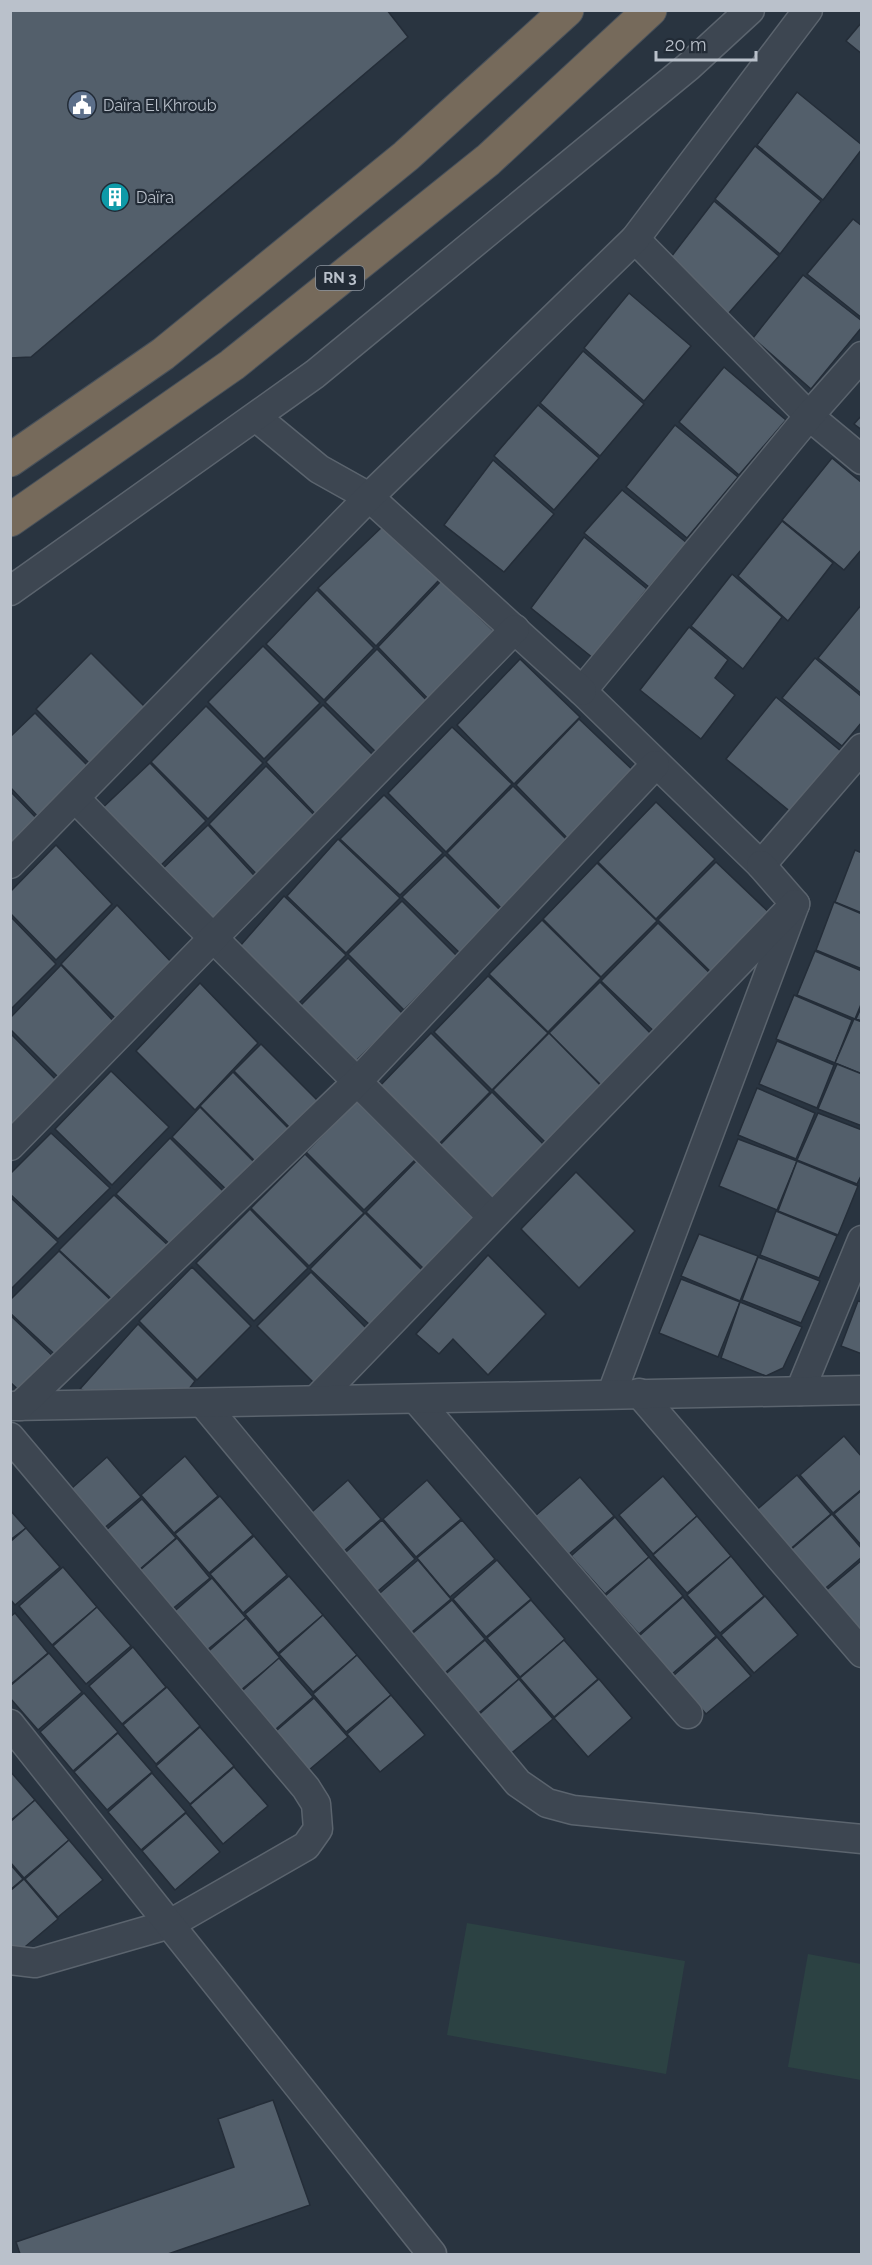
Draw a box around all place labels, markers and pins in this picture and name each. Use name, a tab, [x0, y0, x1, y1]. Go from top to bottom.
public building icon: Daïra El Khroub	[66, 89, 98, 121]
place label: Daïra El Khroub	[103, 96, 217, 115]
building icon: Daïra	[99, 181, 131, 213]
place label: Daïra	[136, 188, 174, 207]

